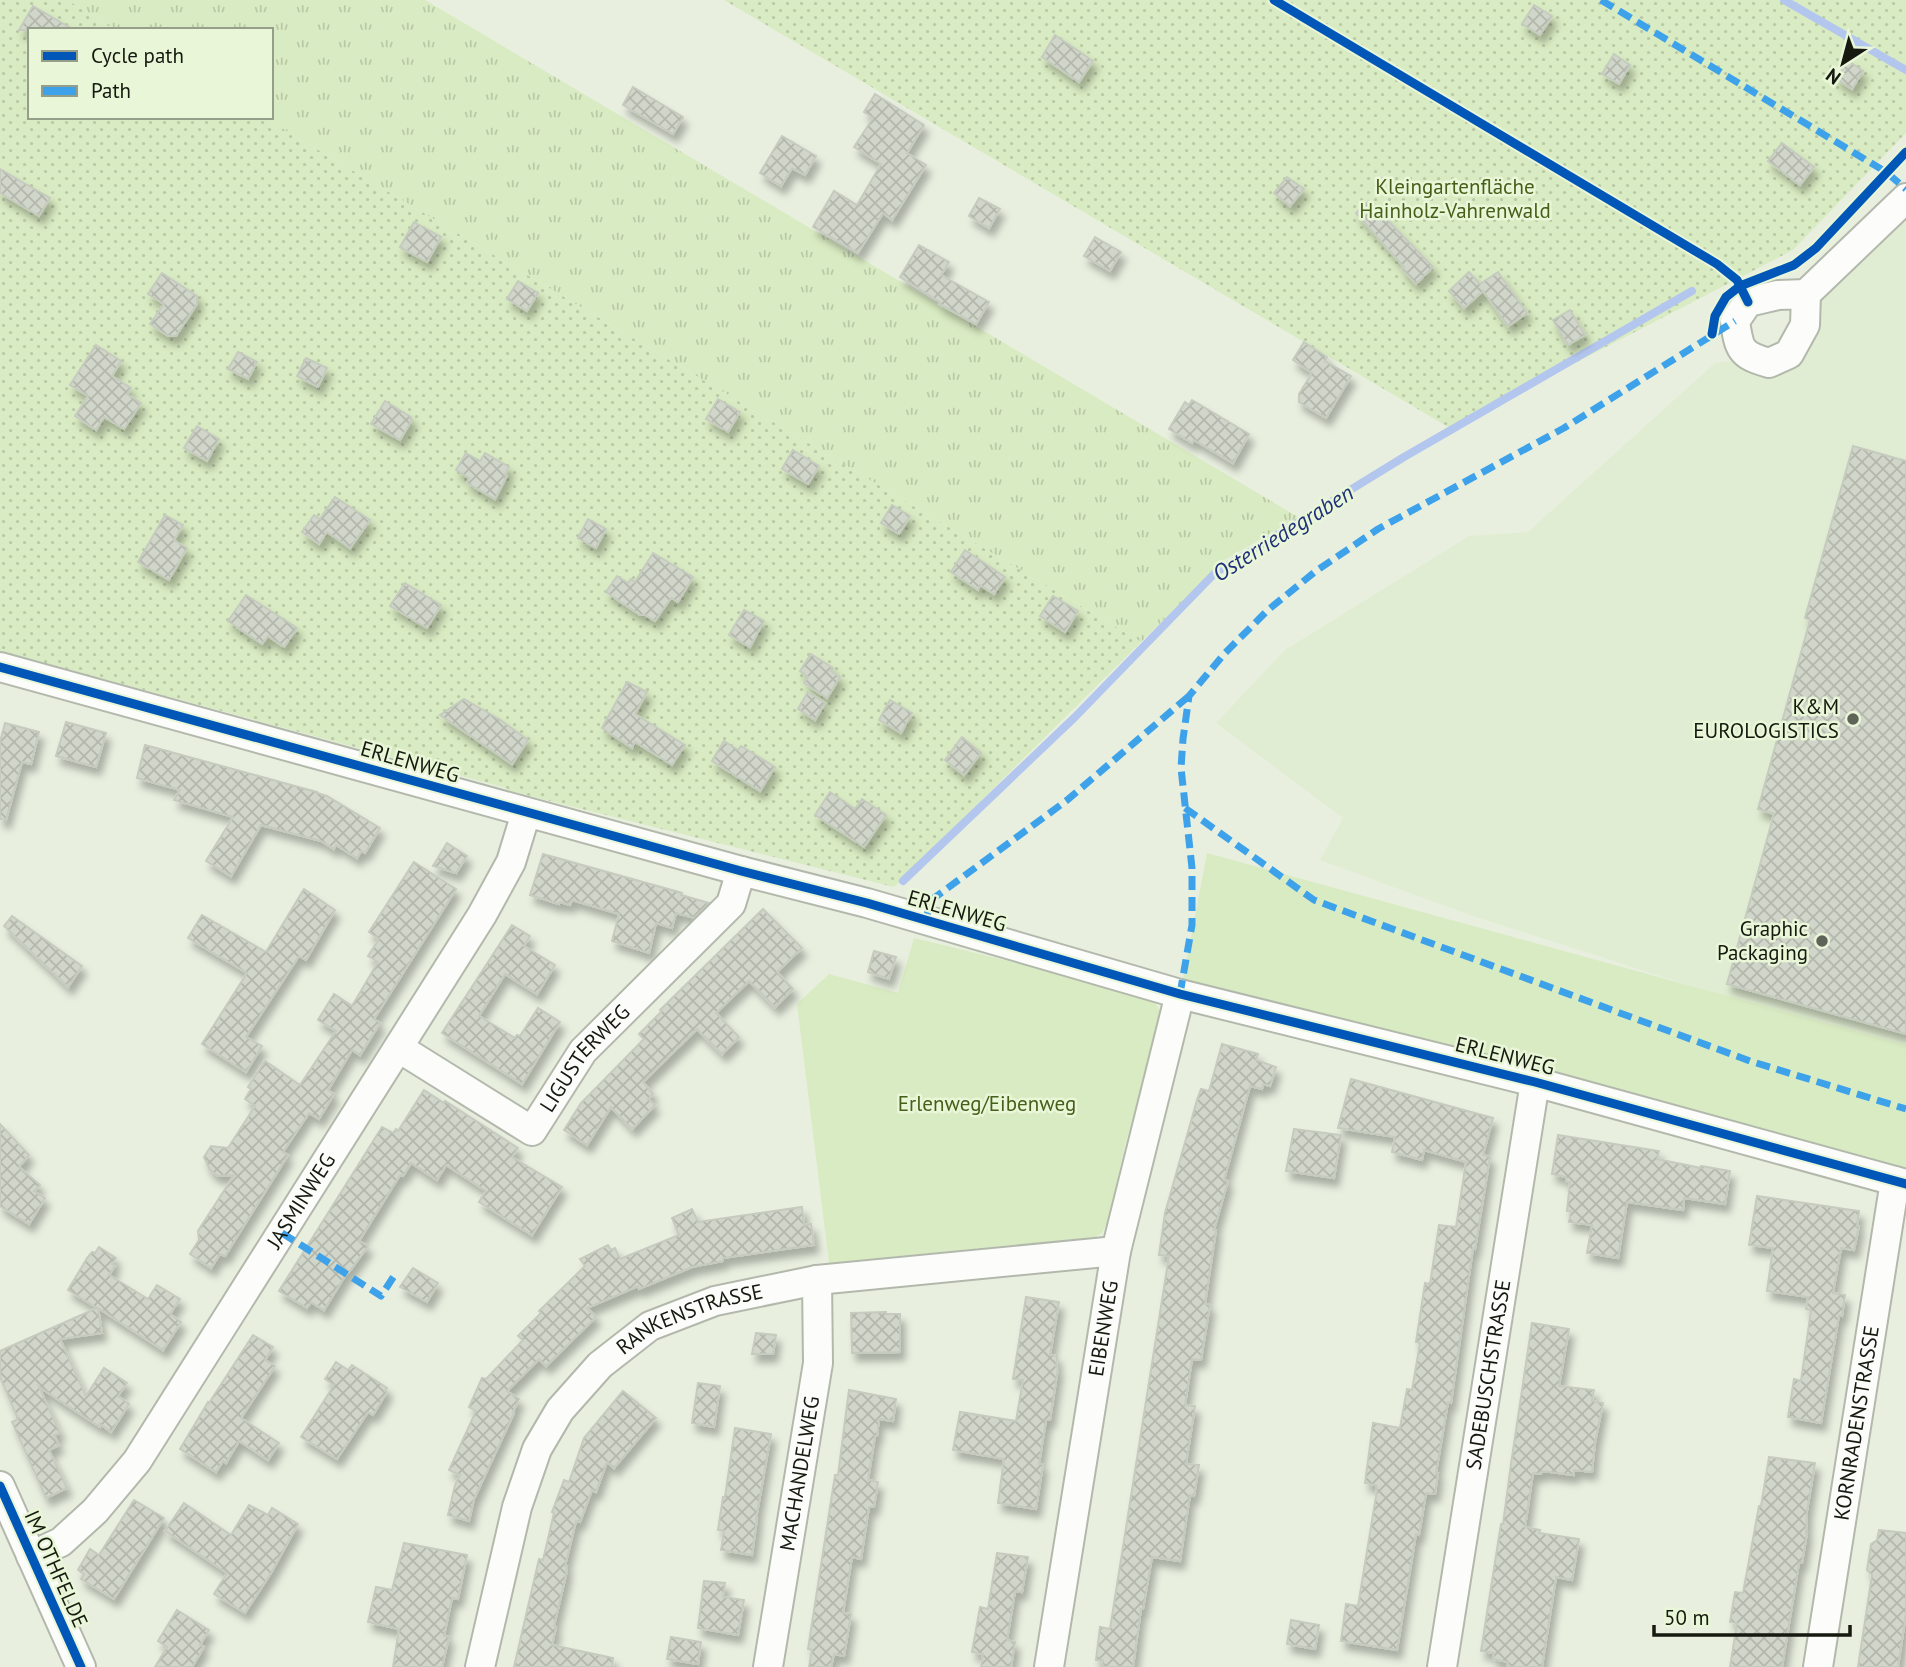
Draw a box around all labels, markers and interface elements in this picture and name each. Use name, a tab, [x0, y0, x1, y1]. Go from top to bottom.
legend	[28, 28, 273, 119]
north arrow	[1808, 28, 1878, 98]
text: Cycle path	[91, 42, 184, 69]
text: N	[1821, 63, 1845, 90]
text: Path	[91, 77, 131, 104]
park label: Kleingartenfläche Hainholz-Vahrenwald	[1359, 173, 1551, 224]
water label: Osterriedegraben	[1207, 478, 1359, 588]
place label: K&M EUROLOGISTICS	[1693, 693, 1839, 744]
marker: K&M EUROLOGISTICS	[1845, 711, 1861, 727]
street label: ERLENWEG	[358, 735, 463, 788]
street label: ERLENWEG	[905, 884, 1010, 937]
place label: Graphic Packaging	[1717, 915, 1808, 966]
marker: Graphic Packaging	[1814, 933, 1830, 949]
street label: LIGUSTERWEG	[534, 998, 635, 1117]
street label: ERLENWEG	[1453, 1030, 1558, 1081]
park label: Erlenweg/Eibenweg	[898, 1090, 1076, 1117]
street label: JASMINWEG	[260, 1148, 341, 1254]
street label: SADEBUSCHSTRASSE	[1460, 1277, 1516, 1472]
street label: RANKENSTRASSE	[611, 1278, 765, 1360]
street label: EIBENWEG	[1082, 1278, 1124, 1378]
street label: KORNRADENSTRASSE	[1827, 1324, 1885, 1522]
street label: MACHANDELWEG	[773, 1394, 825, 1553]
street label: IM OTHFELDE	[19, 1506, 94, 1632]
scale bar	[1654, 1594, 1850, 1638]
text: 50 m	[1664, 1604, 1710, 1631]

